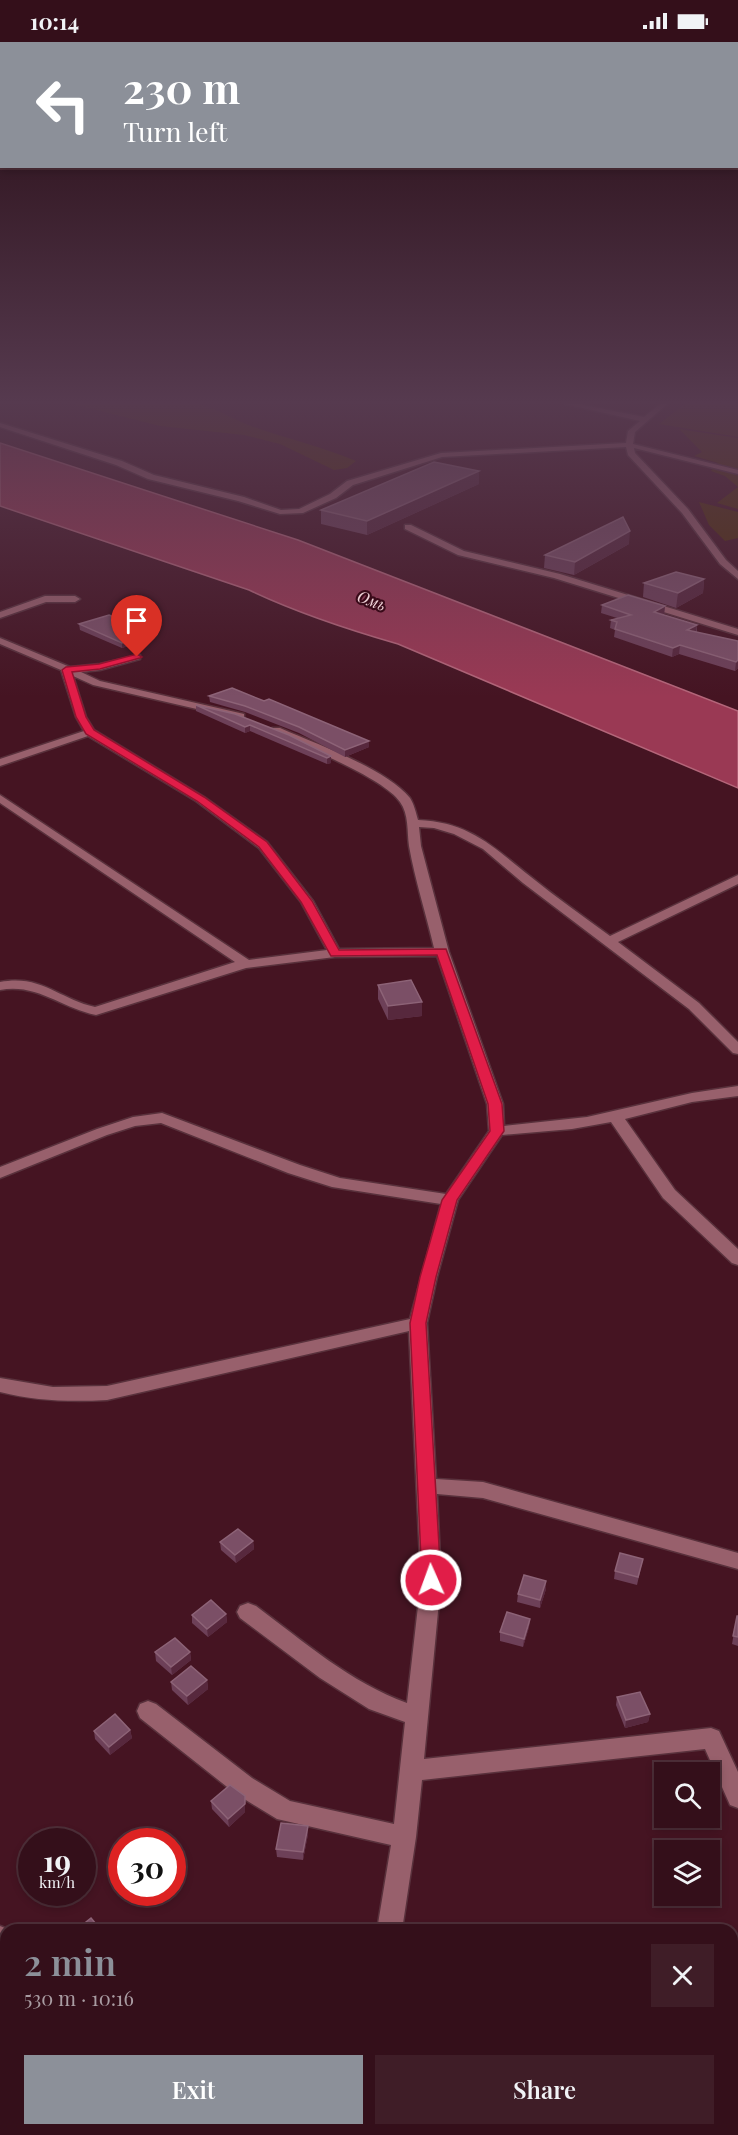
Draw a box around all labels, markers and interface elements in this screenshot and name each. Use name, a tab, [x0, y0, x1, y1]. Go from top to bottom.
text: 10:14	[30, 6, 79, 36]
text: 230 m	[123, 59, 240, 115]
icon: left	[24, 66, 102, 144]
text: Turn left	[123, 113, 227, 149]
water label: Омь	[355, 585, 389, 615]
pin	[111, 595, 162, 657]
icon: arrive	[120, 604, 153, 637]
position arrow	[399, 1548, 463, 1612]
map controls	[654, 1762, 720, 1906]
button: search	[654, 1762, 720, 1828]
speed limit sign: 30	[108, 1828, 186, 1906]
text: 19	[43, 1840, 71, 1880]
button: layers	[654, 1840, 720, 1906]
text: km/h	[39, 1872, 75, 1892]
text: 2 min	[24, 1937, 116, 1985]
button: close	[651, 1944, 714, 2007]
text: 530 m · 10:16	[24, 1984, 134, 2011]
button: Exit	[24, 2055, 363, 2124]
button: Share	[375, 2055, 714, 2124]

